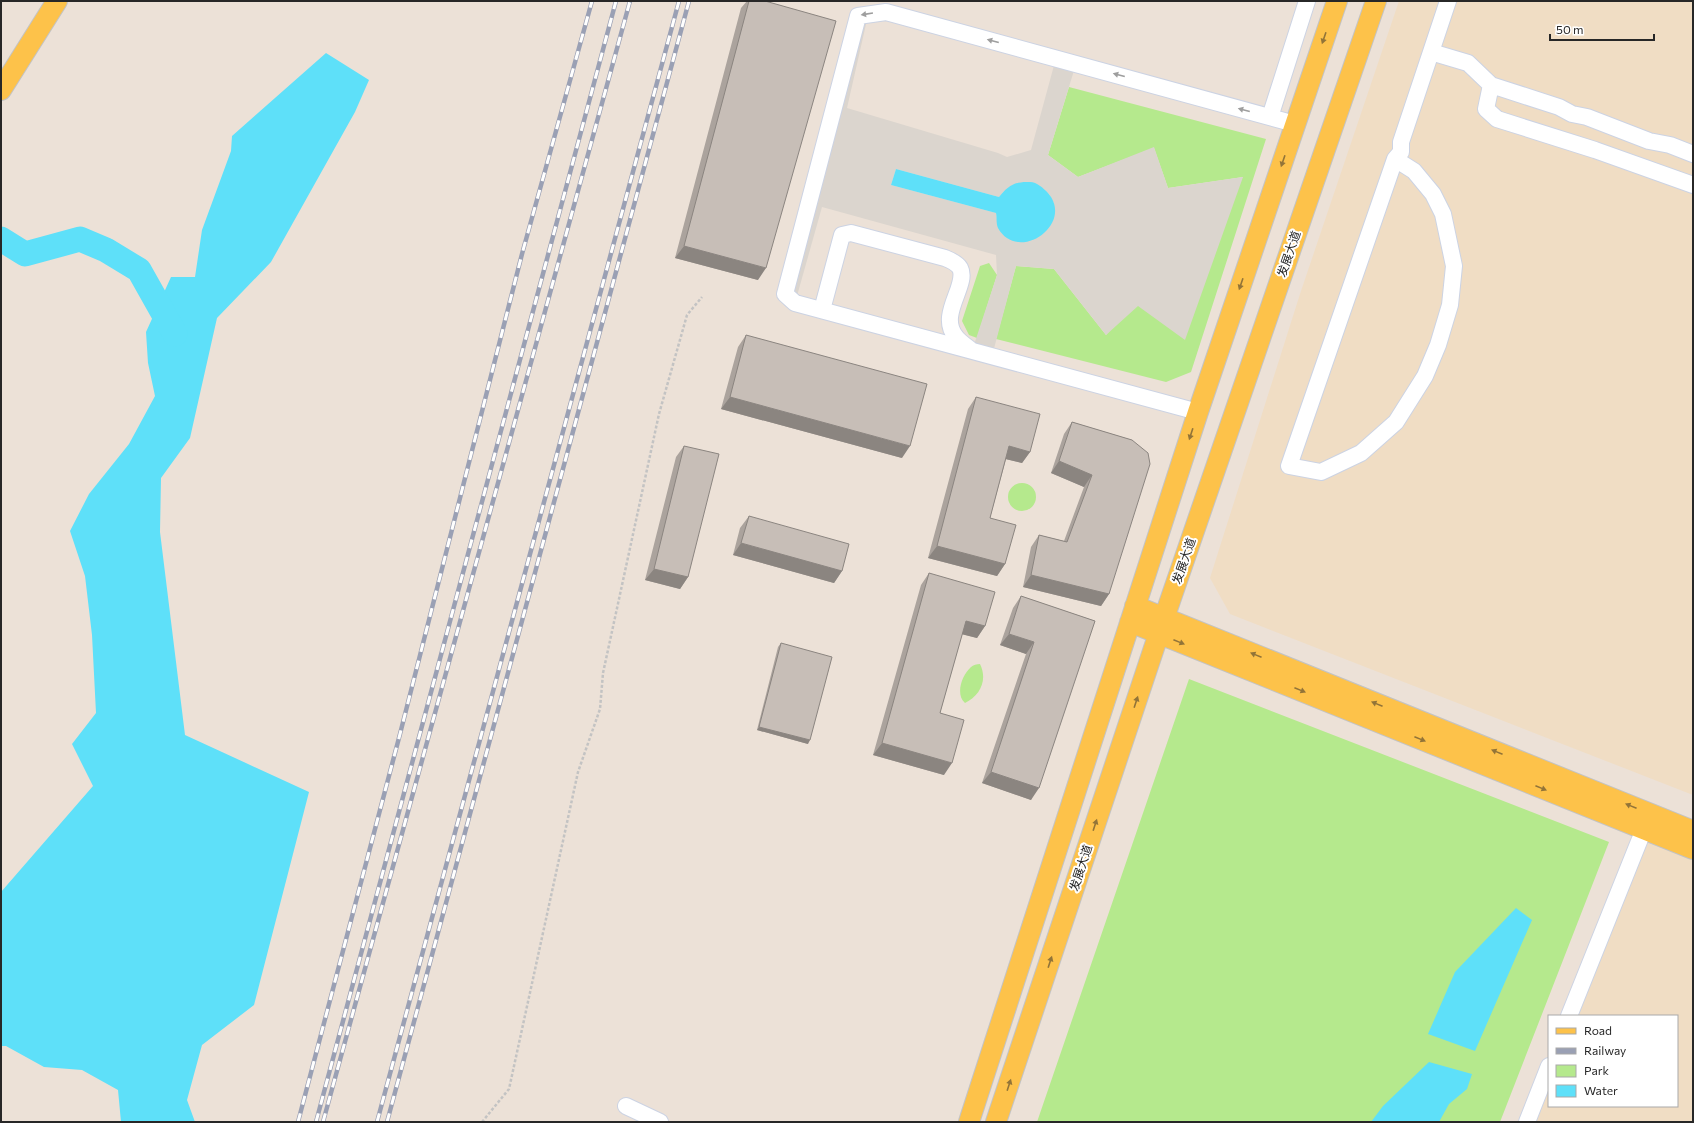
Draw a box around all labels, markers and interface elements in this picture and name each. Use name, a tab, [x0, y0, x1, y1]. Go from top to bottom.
one-way arrow	[861, 11, 873, 17]
scale bar	[1550, 16, 1654, 42]
text: 50 m	[1556, 22, 1584, 36]
one-way arrow	[1321, 32, 1327, 44]
one-way arrow	[987, 38, 999, 44]
one-way arrow	[1112, 72, 1125, 78]
one-way arrow	[1238, 107, 1250, 113]
one-way arrow	[1279, 155, 1285, 167]
street label: 发展大道	[1274, 229, 1302, 279]
one-way arrow	[1238, 279, 1244, 291]
one-way arrow	[1187, 428, 1193, 440]
street label: 发展大道	[1169, 536, 1197, 586]
one-way arrow	[1174, 639, 1186, 645]
one-way arrow	[1250, 652, 1262, 659]
one-way arrow	[1294, 688, 1306, 694]
one-way arrow	[1133, 695, 1139, 707]
one-way arrow	[1370, 700, 1382, 706]
one-way arrow	[1415, 736, 1426, 742]
one-way arrow	[1491, 749, 1503, 755]
one-way arrow	[1535, 785, 1547, 791]
one-way arrow	[1624, 803, 1636, 809]
one-way arrow	[1092, 819, 1098, 831]
street label: 发展大道	[1066, 843, 1094, 893]
one-way arrow	[1047, 955, 1053, 967]
legend	[1548, 1015, 1678, 1107]
text: Road	[1584, 1023, 1612, 1037]
text: Railway	[1584, 1043, 1626, 1057]
text: Park	[1584, 1063, 1610, 1077]
one-way arrow	[1006, 1079, 1012, 1091]
text: Water	[1584, 1083, 1618, 1097]

